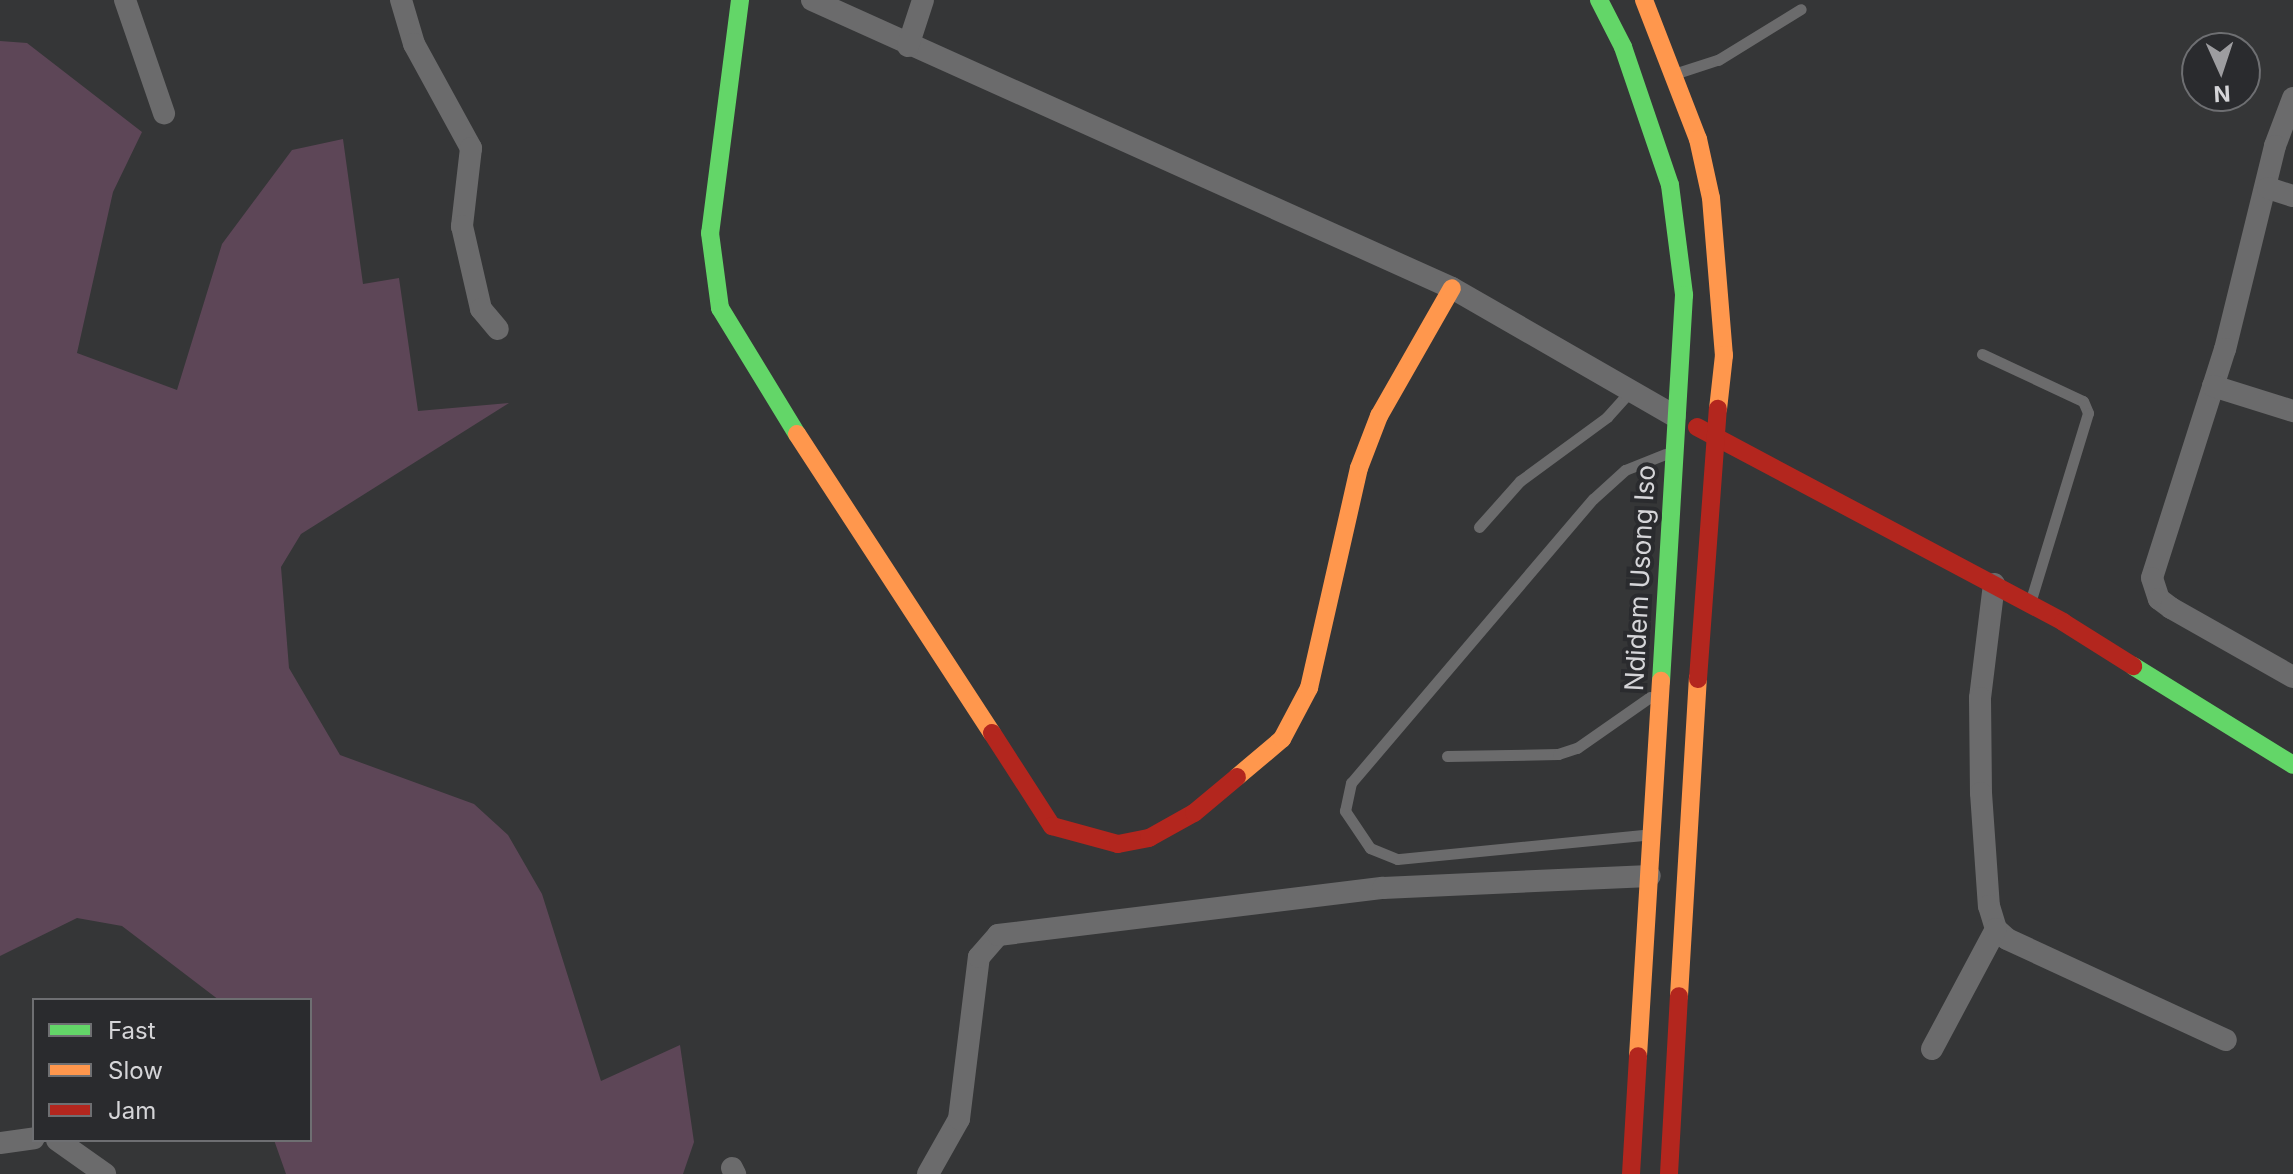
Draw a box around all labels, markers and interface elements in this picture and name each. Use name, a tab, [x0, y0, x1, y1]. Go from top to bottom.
north arrow	[2181, 32, 2261, 112]
text: N	[2213, 81, 2231, 107]
street label: Ndidem Usong Iso	[1618, 464, 1662, 692]
legend	[32, 998, 312, 1142]
text: Fast	[108, 1016, 156, 1045]
text: Slow	[108, 1056, 163, 1085]
text: Jam	[108, 1096, 156, 1125]

